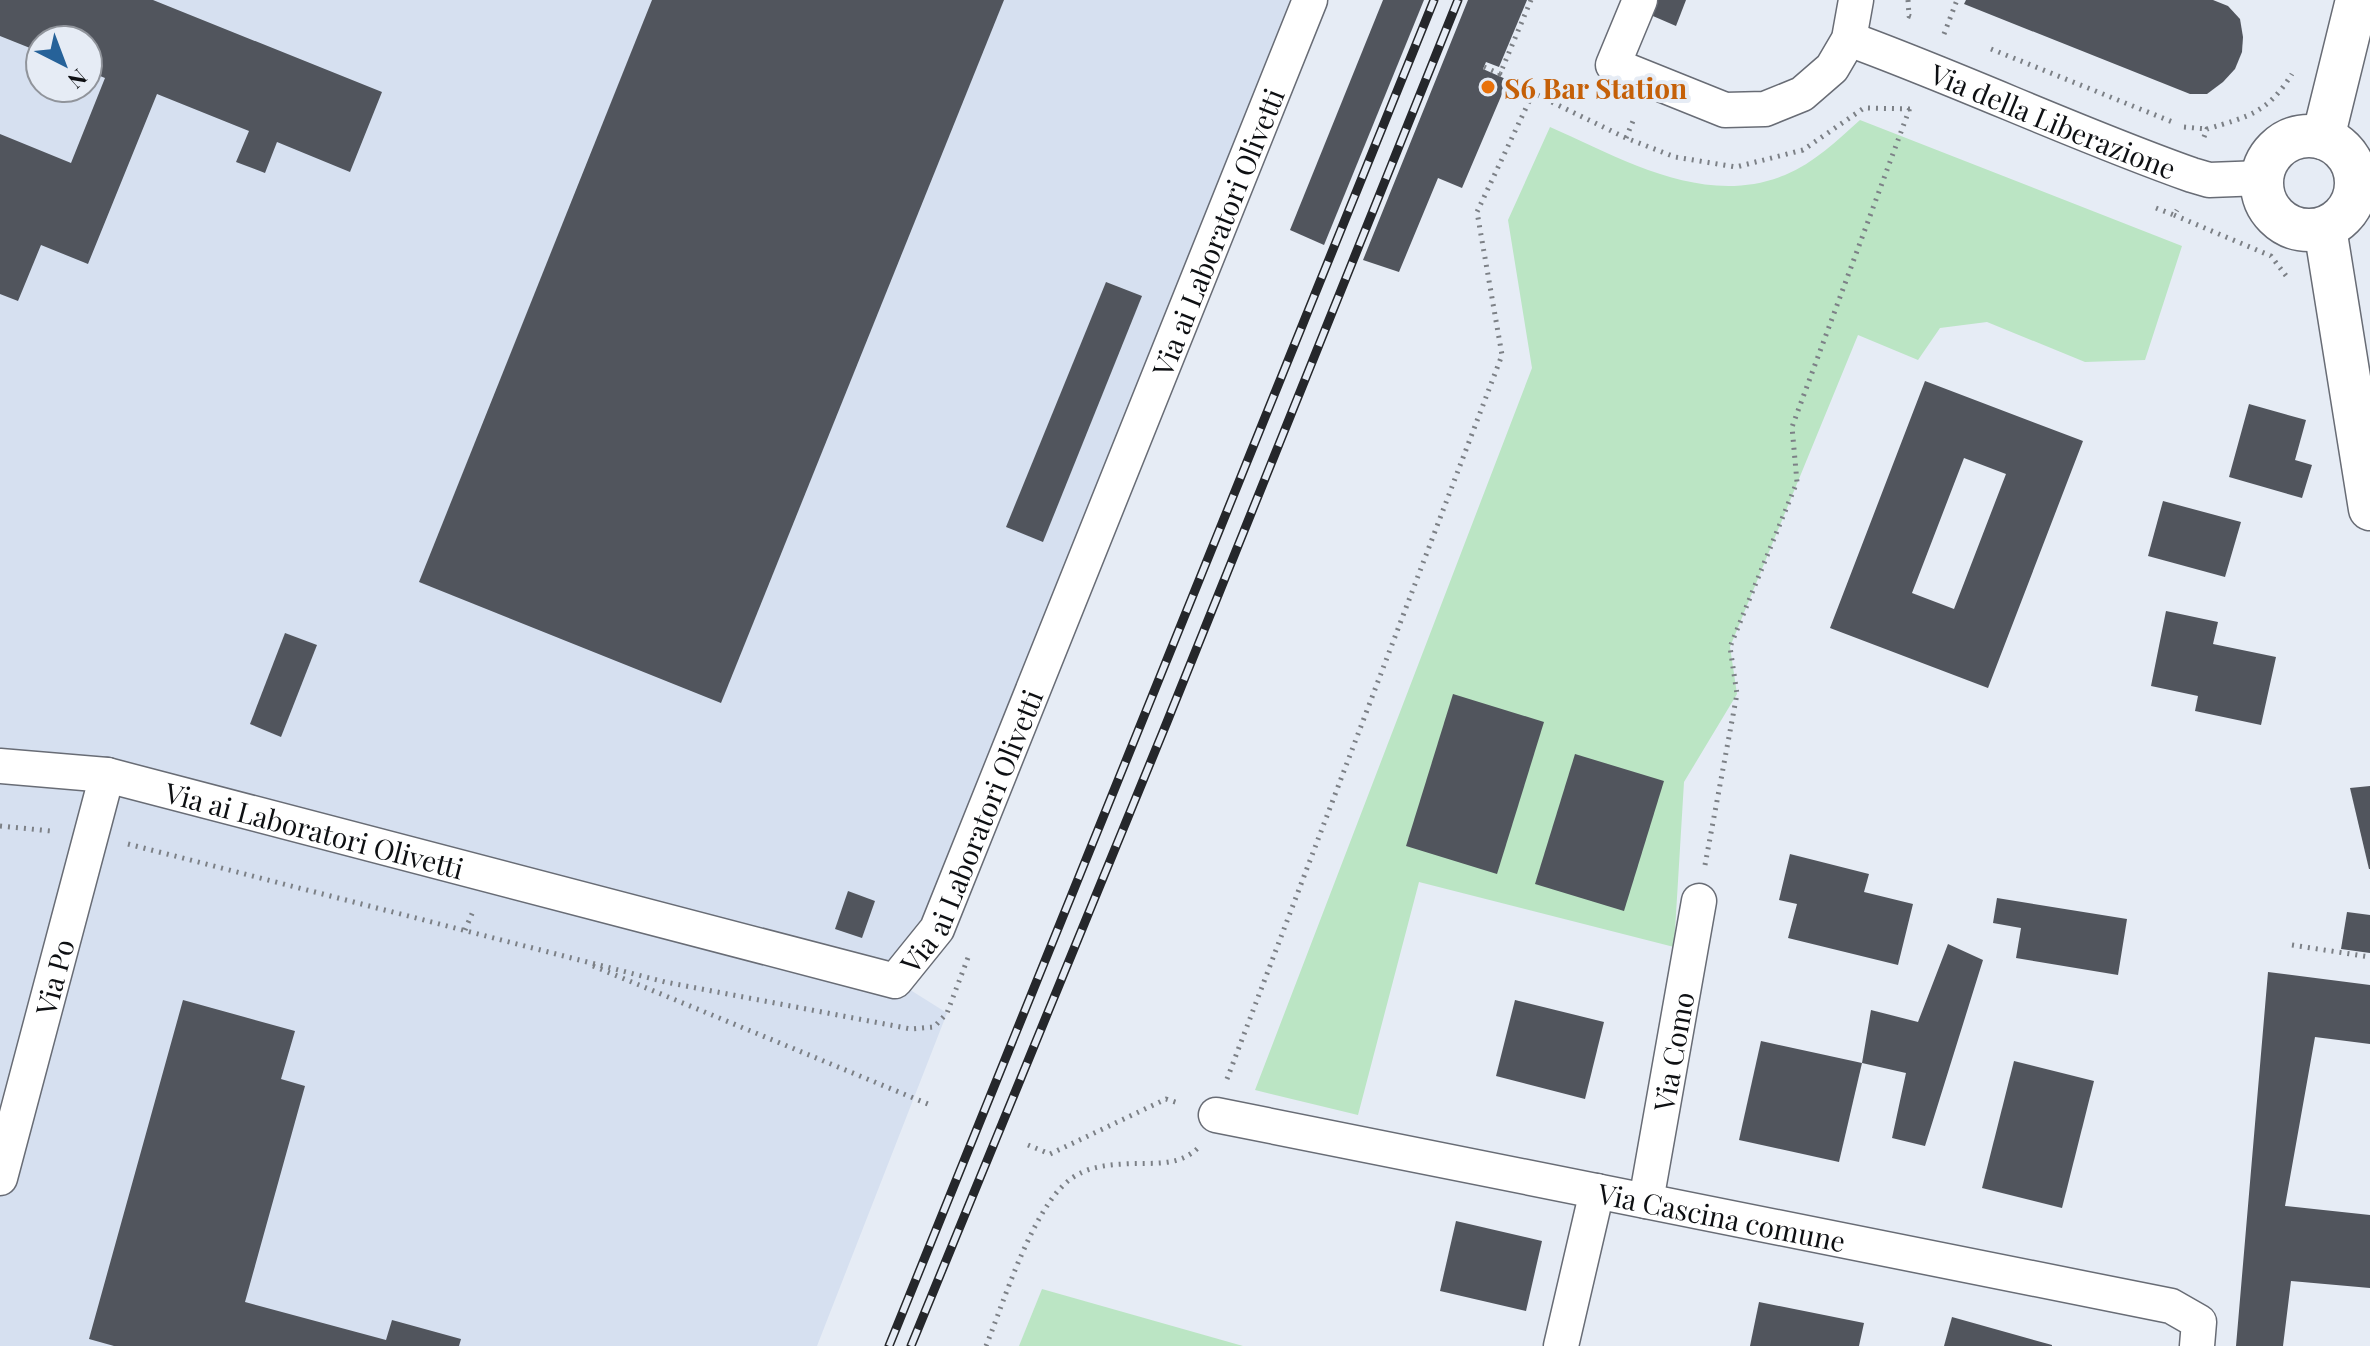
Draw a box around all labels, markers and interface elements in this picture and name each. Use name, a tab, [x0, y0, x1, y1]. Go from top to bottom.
north arrow	[24, 24, 104, 104]
street label: Via della Liberazione	[1924, 54, 2181, 186]
text: N	[62, 63, 94, 96]
place label: S6 Bar Station	[1504, 69, 1687, 106]
marker: S6 Bar Station	[1479, 78, 1497, 96]
street label: Via ai Laboratori Olivetti	[1142, 82, 1291, 382]
street label: Via ai Laboratori Olivetti	[890, 684, 1050, 980]
street label: Via ai Laboratori Olivetti	[160, 772, 468, 886]
street label: Via Po	[25, 935, 81, 1020]
street label: Via Como	[1644, 989, 1701, 1115]
street label: Via Cascina comune	[1594, 1173, 1849, 1259]

